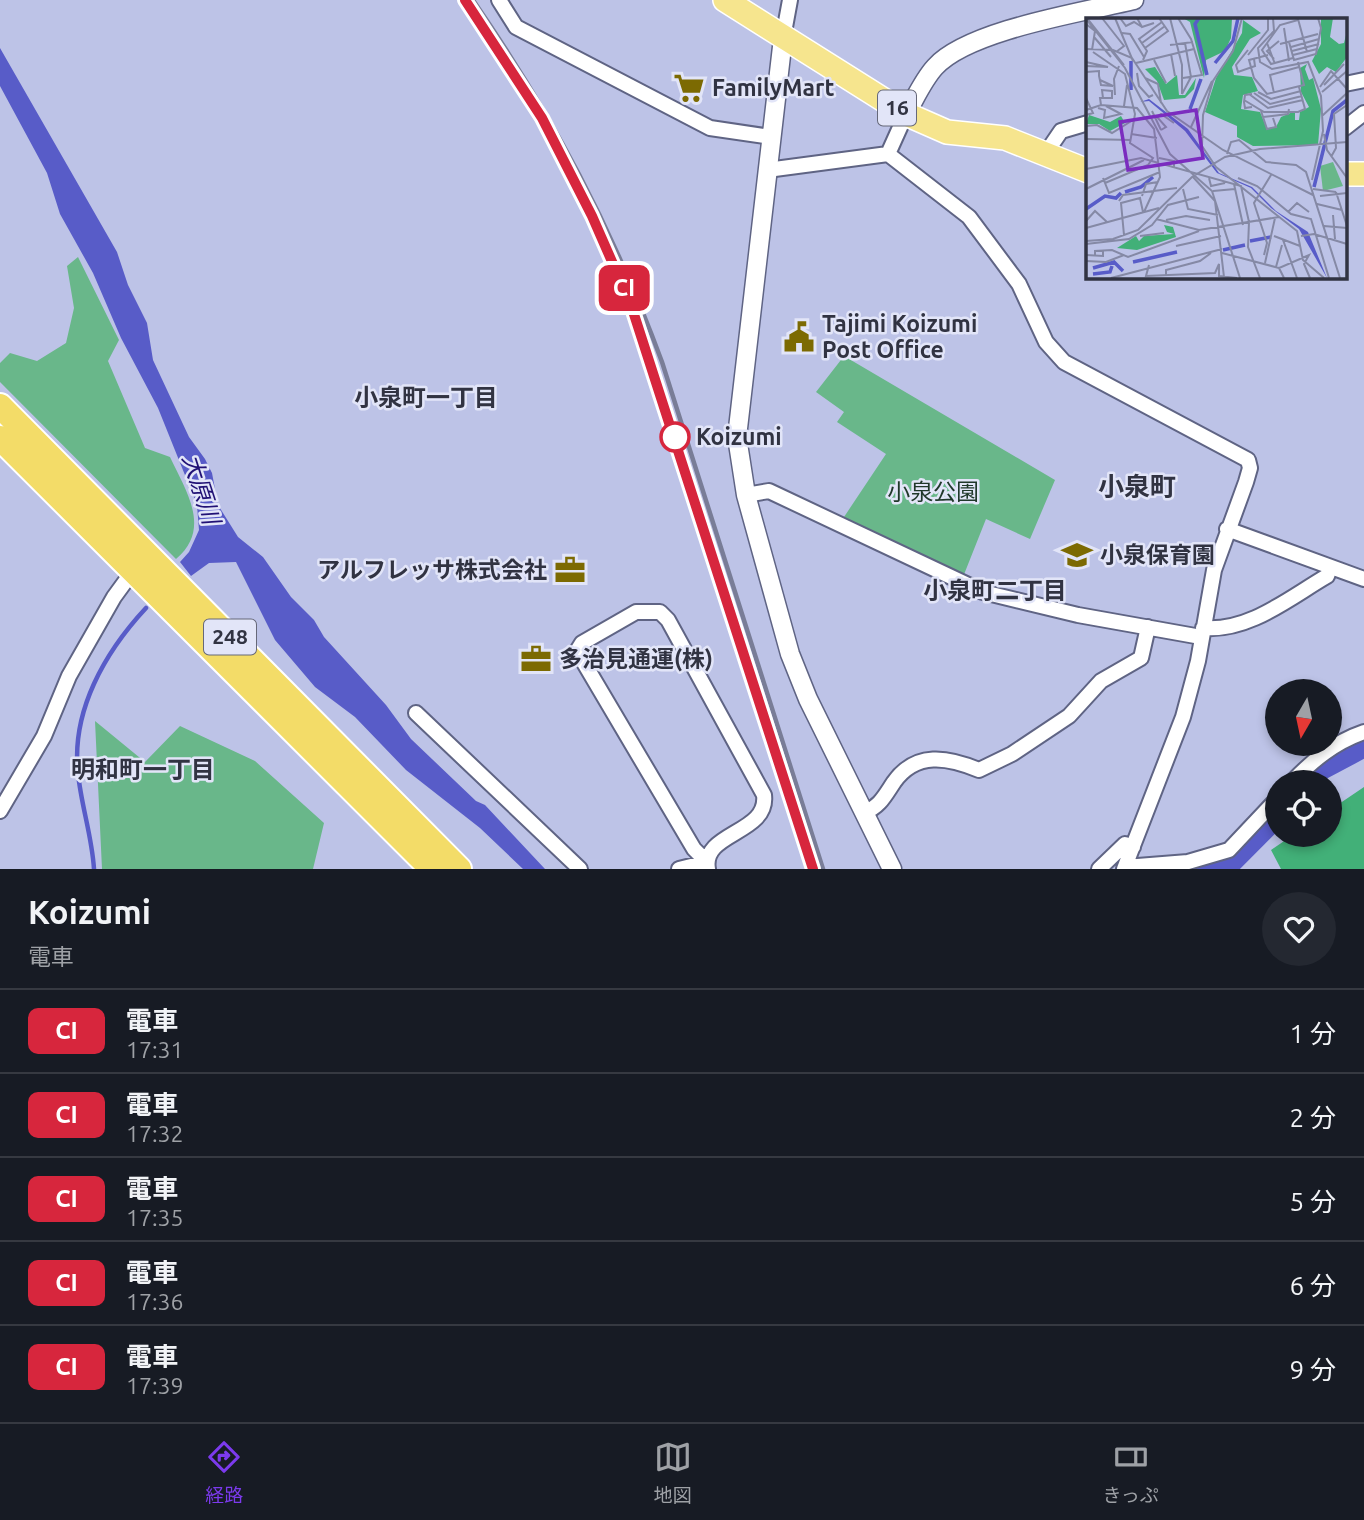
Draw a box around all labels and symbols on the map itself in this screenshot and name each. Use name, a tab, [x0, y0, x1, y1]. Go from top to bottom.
inset map	[1086, 18, 1346, 278]
supermarket icon: FamilyMart	[672, 71, 706, 105]
place label: FamilyMart	[712, 75, 834, 100]
road number: 16	[878, 90, 916, 126]
line badge: CI	[592, 265, 656, 311]
place label: Tajimi Koizumi Post Office	[822, 311, 977, 362]
public building icon: Tajimi Koizumi Post Office	[782, 320, 816, 354]
district label: 小泉町一丁目	[354, 384, 498, 411]
marker: Koizumi	[660, 422, 690, 452]
place label: Koizumi	[696, 424, 782, 449]
water label: 大原川	[178, 450, 226, 530]
district label: 小泉町	[1098, 472, 1176, 501]
park label: 小泉公園	[887, 479, 979, 504]
school or university icon: 小泉保育園	[1060, 538, 1094, 572]
place label: 小泉保育園	[1100, 542, 1215, 567]
office icon: アルフレッサ株式会社	[553, 553, 587, 587]
place label: アルフレッサ株式会社	[317, 557, 547, 582]
district label: 小泉町二丁目	[923, 577, 1067, 604]
road number: 248	[204, 620, 256, 654]
office icon: 多治見通運(株)	[519, 642, 553, 676]
place label: 多治見通運(株)	[559, 646, 713, 672]
north arrow	[1265, 679, 1342, 756]
district label: 明和町一丁目	[71, 756, 215, 783]

